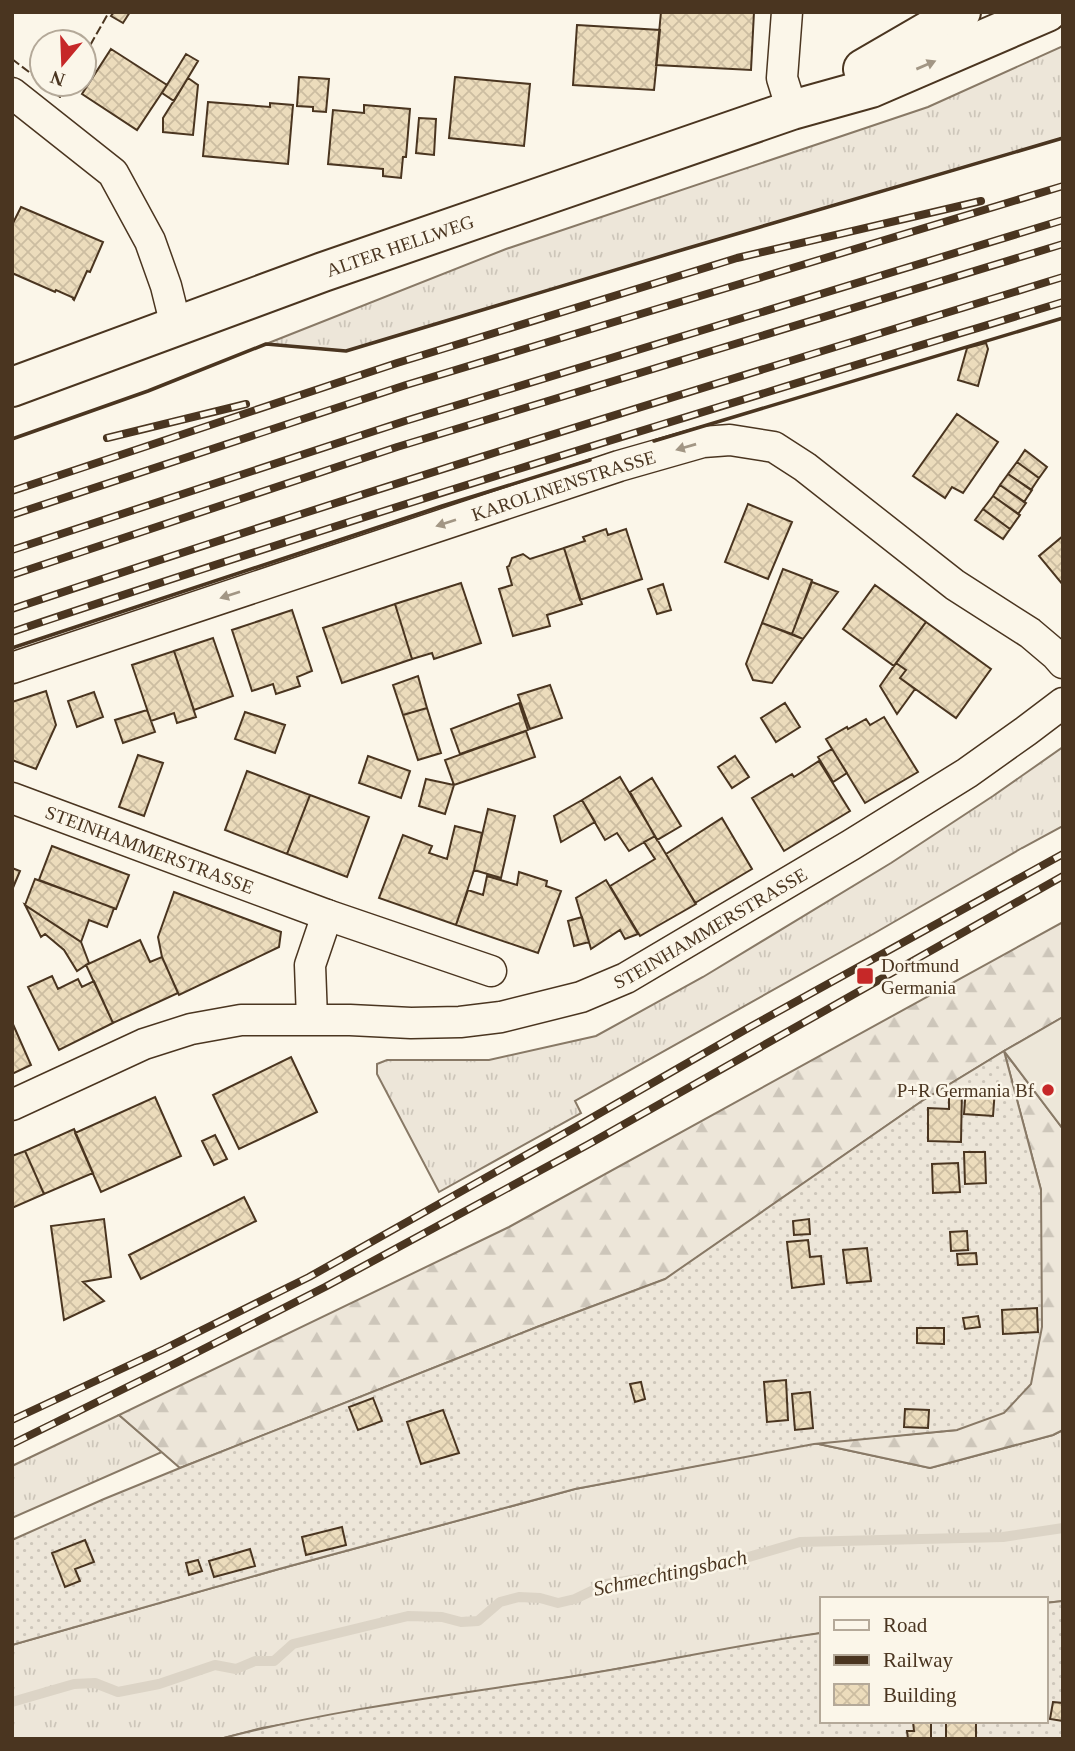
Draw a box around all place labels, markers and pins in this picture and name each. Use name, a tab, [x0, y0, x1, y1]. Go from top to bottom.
place label: Dortmund Germania	[881, 955, 960, 998]
marker: Dortmund Germania	[855, 966, 875, 986]
place label: P+R Germania Bf	[897, 1080, 1035, 1101]
marker: P+R Germania Bf	[1040, 1082, 1056, 1098]

